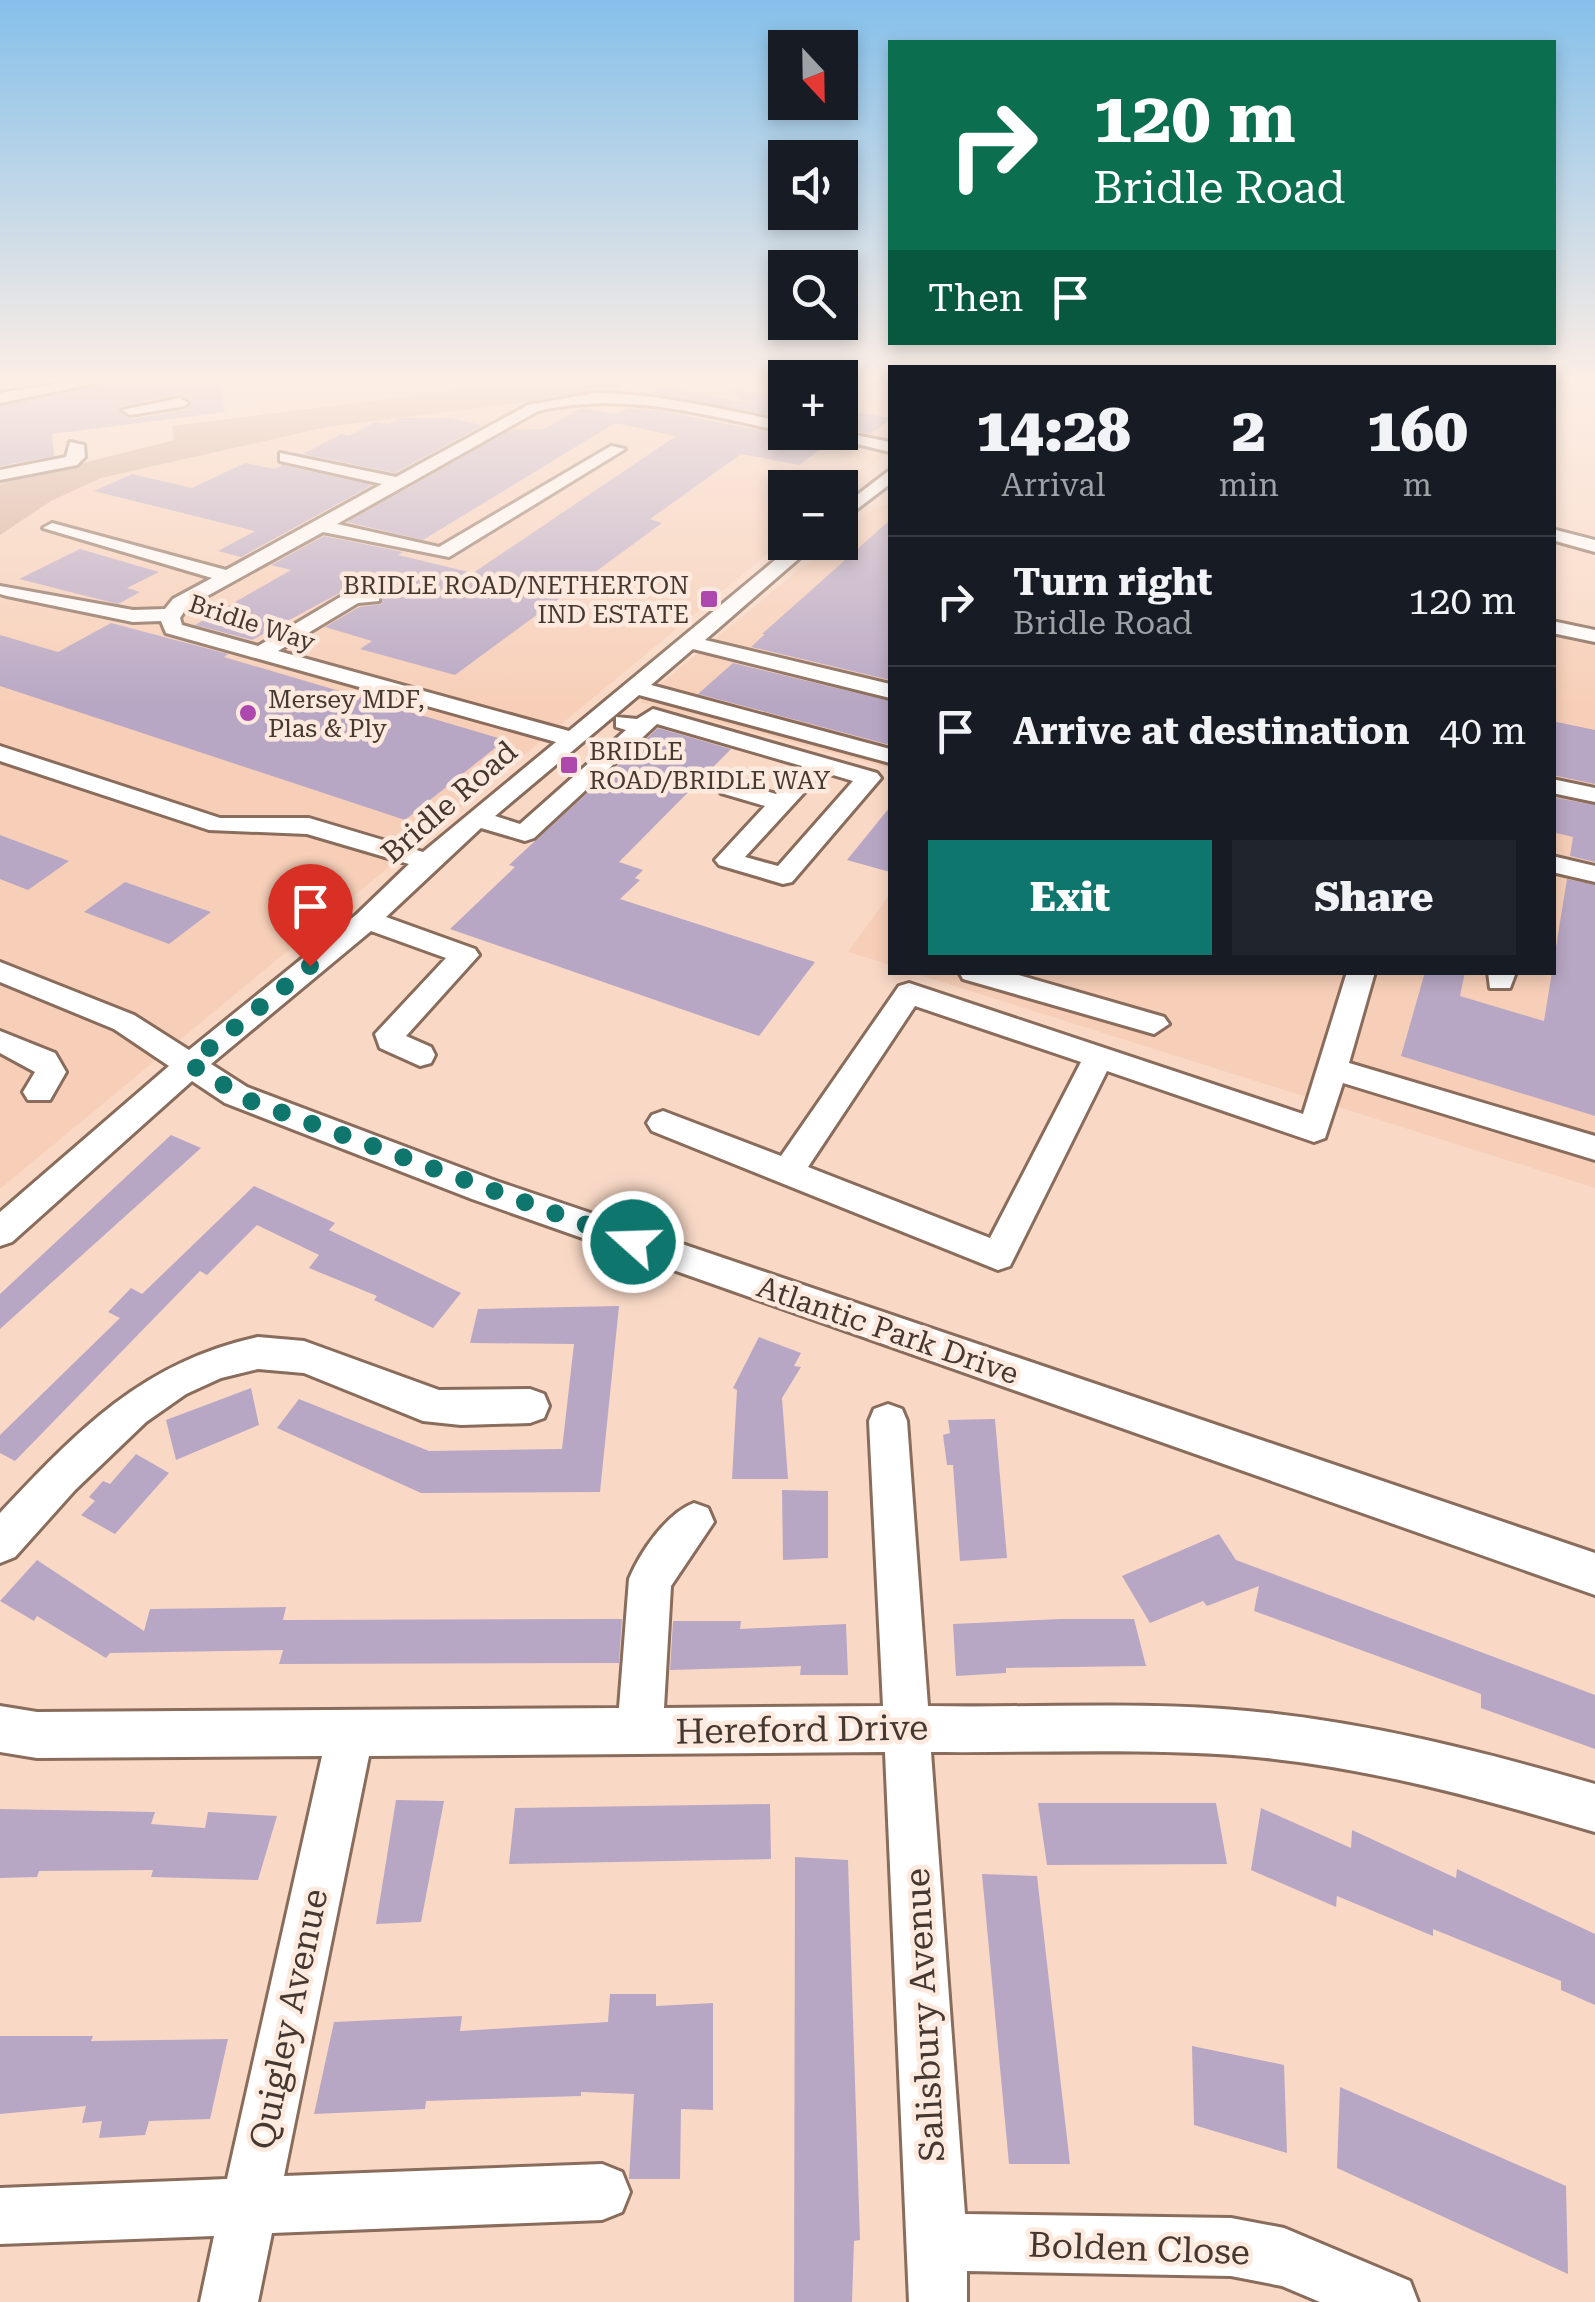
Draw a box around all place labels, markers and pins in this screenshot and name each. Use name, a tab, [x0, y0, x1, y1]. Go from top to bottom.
place label: BRIDLE ROAD/NETHERTON IND ESTATE	[343, 571, 689, 629]
marker: BRIDLE ROAD/NETHERTON IND ESTATE	[698, 588, 720, 610]
place label: Mersey MDF, Plas & Ply	[268, 685, 425, 743]
marker: Mersey MDF, Plas & Ply	[237, 702, 259, 724]
place label: BRIDLE ROAD/BRIDLE WAY	[589, 737, 830, 795]
marker: BRIDLE ROAD/BRIDLE WAY	[558, 754, 580, 776]
pin	[268, 864, 353, 967]

